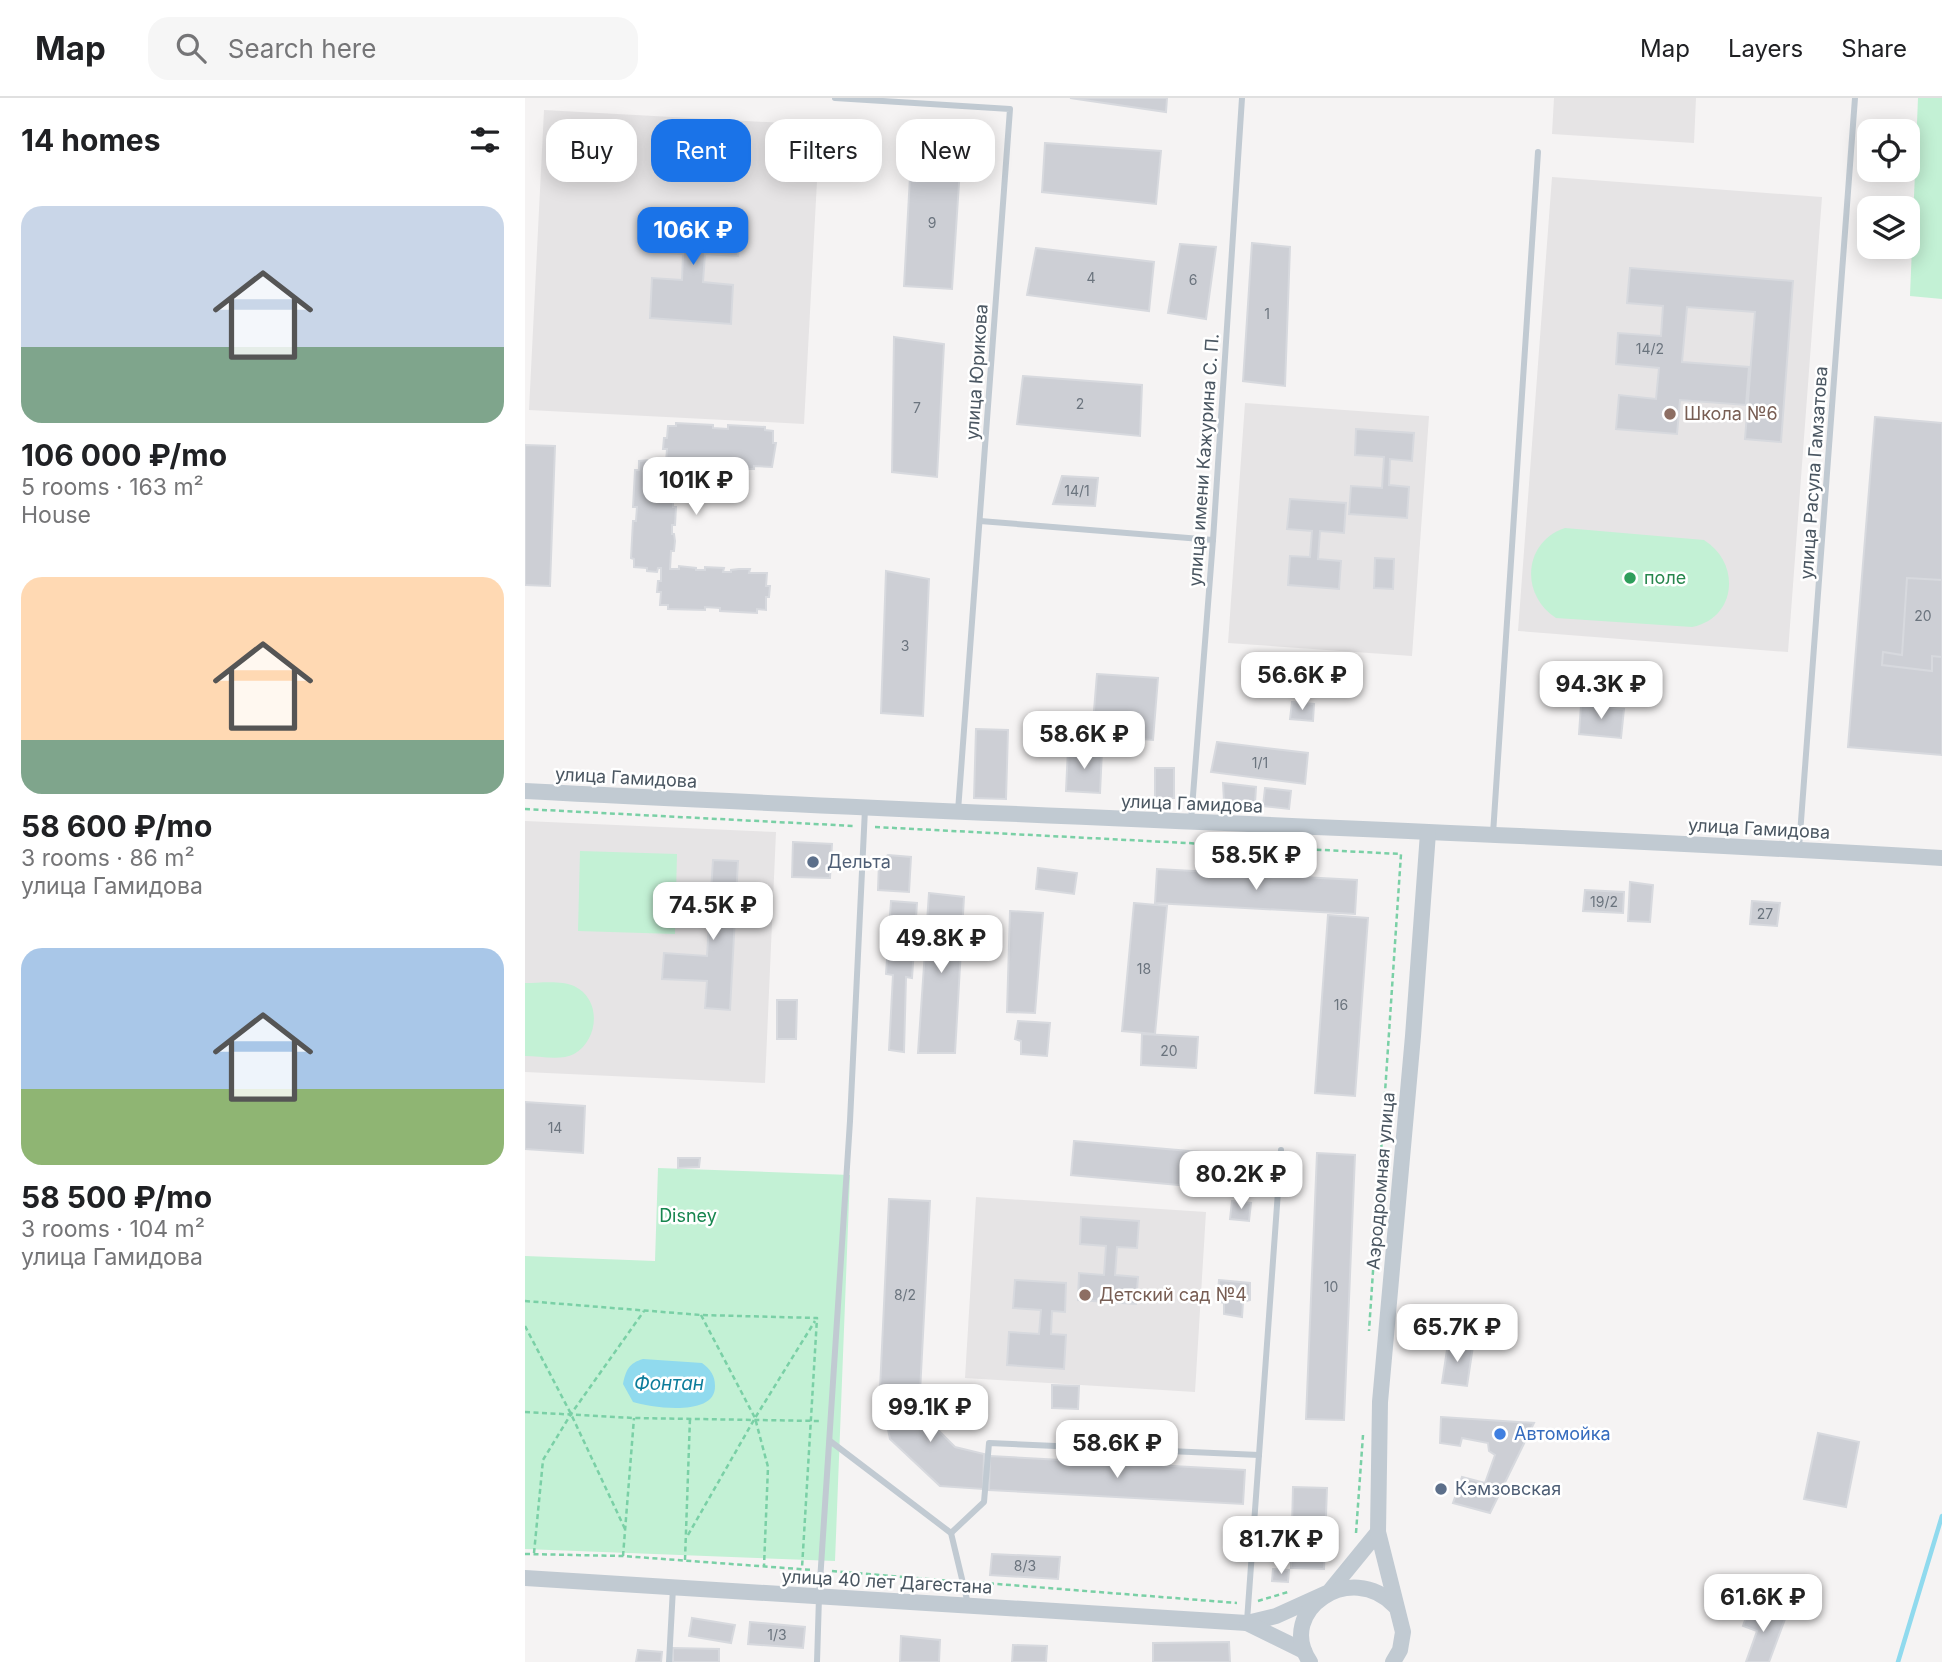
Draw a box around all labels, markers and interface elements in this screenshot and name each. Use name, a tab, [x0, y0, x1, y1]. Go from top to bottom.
search box	[148, 17, 638, 80]
text: Map	[35, 28, 106, 68]
icon: search	[172, 29, 210, 67]
text: Search here	[228, 33, 376, 64]
text: Map	[1640, 34, 1690, 63]
text: Layers	[1728, 34, 1803, 63]
text: Share	[1841, 34, 1907, 63]
chip: Buy	[546, 119, 637, 182]
chip: Rent	[651, 119, 751, 182]
chip: Filters	[765, 119, 882, 182]
chip: New	[896, 119, 995, 182]
map controls	[1857, 119, 1920, 259]
button: locate	[1857, 119, 1920, 182]
icon: filters	[466, 121, 504, 159]
text: 14 homes	[21, 122, 160, 158]
button: layers	[1857, 196, 1920, 259]
pin: 106K ₽	[636, 208, 750, 267]
house number: 9	[928, 214, 936, 231]
text: 106K ₽	[653, 216, 733, 244]
icon: home	[200, 252, 326, 378]
house number: 4	[1086, 269, 1096, 286]
house number: 6	[1189, 271, 1197, 288]
street label: улица Юрикова	[961, 303, 992, 441]
house number: 1	[1264, 305, 1270, 322]
street label: улица имени Кажурина С. П.	[1184, 333, 1223, 587]
house number: 14/2	[1636, 340, 1664, 357]
street label: улица Расула Гамзатова	[1796, 366, 1831, 580]
house number: 2	[1076, 395, 1084, 412]
house number: 7	[913, 399, 921, 416]
place label: Школа №6	[1684, 403, 1778, 424]
marker: Школа №6	[1662, 406, 1678, 422]
text: 106 000 ₽/mo	[21, 437, 227, 473]
pin: 101K ₽	[639, 458, 753, 517]
text: 101K ₽	[659, 466, 733, 494]
text: 5 rooms · 163 m²	[21, 473, 204, 501]
house number: 14/1	[1064, 482, 1090, 499]
text: House	[21, 501, 91, 529]
place label: поле	[1644, 567, 1686, 588]
marker: поле	[1622, 570, 1638, 586]
house number: 20	[1914, 607, 1932, 624]
icon: home	[200, 623, 326, 749]
house number: 3	[901, 637, 909, 654]
pin: 56.6K ₽	[1237, 652, 1367, 712]
text: 56.6K ₽	[1257, 661, 1347, 689]
pin: 94.3K ₽	[1536, 662, 1666, 721]
text: 94.3K ₽	[1556, 670, 1646, 698]
pin: 58.6K ₽	[1019, 712, 1149, 771]
text: 58.6K ₽	[1039, 720, 1129, 748]
house number: 1/1	[1252, 754, 1268, 771]
street label: улица Гамидова	[554, 763, 698, 792]
street label: улица Гамидова	[1121, 791, 1263, 816]
text: 58 600 ₽/mo	[21, 808, 212, 844]
street label: улица Гамидова	[1687, 814, 1831, 843]
pin: 58.5K ₽	[1191, 832, 1321, 892]
text: 58.5K ₽	[1211, 841, 1301, 869]
text: 3 rooms · 86 m²	[21, 844, 195, 872]
place label: Дельта	[827, 851, 891, 872]
marker: Дельта	[805, 854, 821, 870]
text: улица Гамидова	[21, 872, 203, 900]
pin: 74.5K ₽	[648, 882, 778, 942]
text: 74.5K ₽	[669, 891, 757, 919]
house number: 19/2	[1590, 893, 1618, 910]
house number: 27	[1757, 905, 1773, 922]
pin: 49.8K ₽	[876, 916, 1006, 975]
text: 49.8K ₽	[896, 924, 986, 952]
house number: 18	[1137, 960, 1151, 977]
icon: home	[200, 994, 326, 1120]
house number: 16	[1334, 996, 1348, 1013]
house number: 20	[1160, 1042, 1178, 1059]
street label: Аэродромная улица	[1362, 1091, 1399, 1271]
house number: 14	[548, 1119, 562, 1136]
pin: 80.2K ₽	[1176, 1152, 1306, 1211]
text: 80.2K ₽	[1195, 1160, 1287, 1188]
text: 58 500 ₽/mo	[21, 1179, 212, 1215]
park label: Disney	[659, 1205, 717, 1226]
text: 3 rooms · 104 m²	[21, 1215, 205, 1243]
text: улица Гамидова	[21, 1243, 203, 1271]
house number: 10	[1324, 1278, 1338, 1295]
place label: Детский сад №4	[1099, 1284, 1247, 1305]
house number: 8/2	[894, 1286, 916, 1303]
marker: Детский сад №4	[1077, 1287, 1093, 1303]
pin: 65.7K ₽	[1392, 1304, 1522, 1364]
text: 65.7K ₽	[1413, 1313, 1501, 1341]
water label: Фонтан	[634, 1372, 704, 1395]
pin: 99.1K ₽	[865, 1384, 995, 1444]
text: 99.1K ₽	[888, 1393, 972, 1421]
pin: 58.6K ₽	[1052, 1420, 1182, 1480]
place label: Автомойка	[1514, 1423, 1611, 1444]
marker: Автомойка	[1492, 1426, 1508, 1442]
text: 58.6K ₽	[1072, 1429, 1162, 1457]
place label: Кэмзовская	[1455, 1478, 1561, 1499]
marker: Кэмзовская	[1433, 1481, 1449, 1497]
pin: 81.7K ₽	[1216, 1516, 1346, 1576]
text: 81.7K ₽	[1239, 1525, 1323, 1553]
house number: 8/3	[1014, 1557, 1036, 1574]
street label: улица 40 лет Дагестана	[781, 1565, 993, 1598]
pin: 61.6K ₽	[1698, 1574, 1828, 1634]
text: 61.6K ₽	[1720, 1583, 1806, 1611]
house number: 1/3	[767, 1626, 787, 1643]

